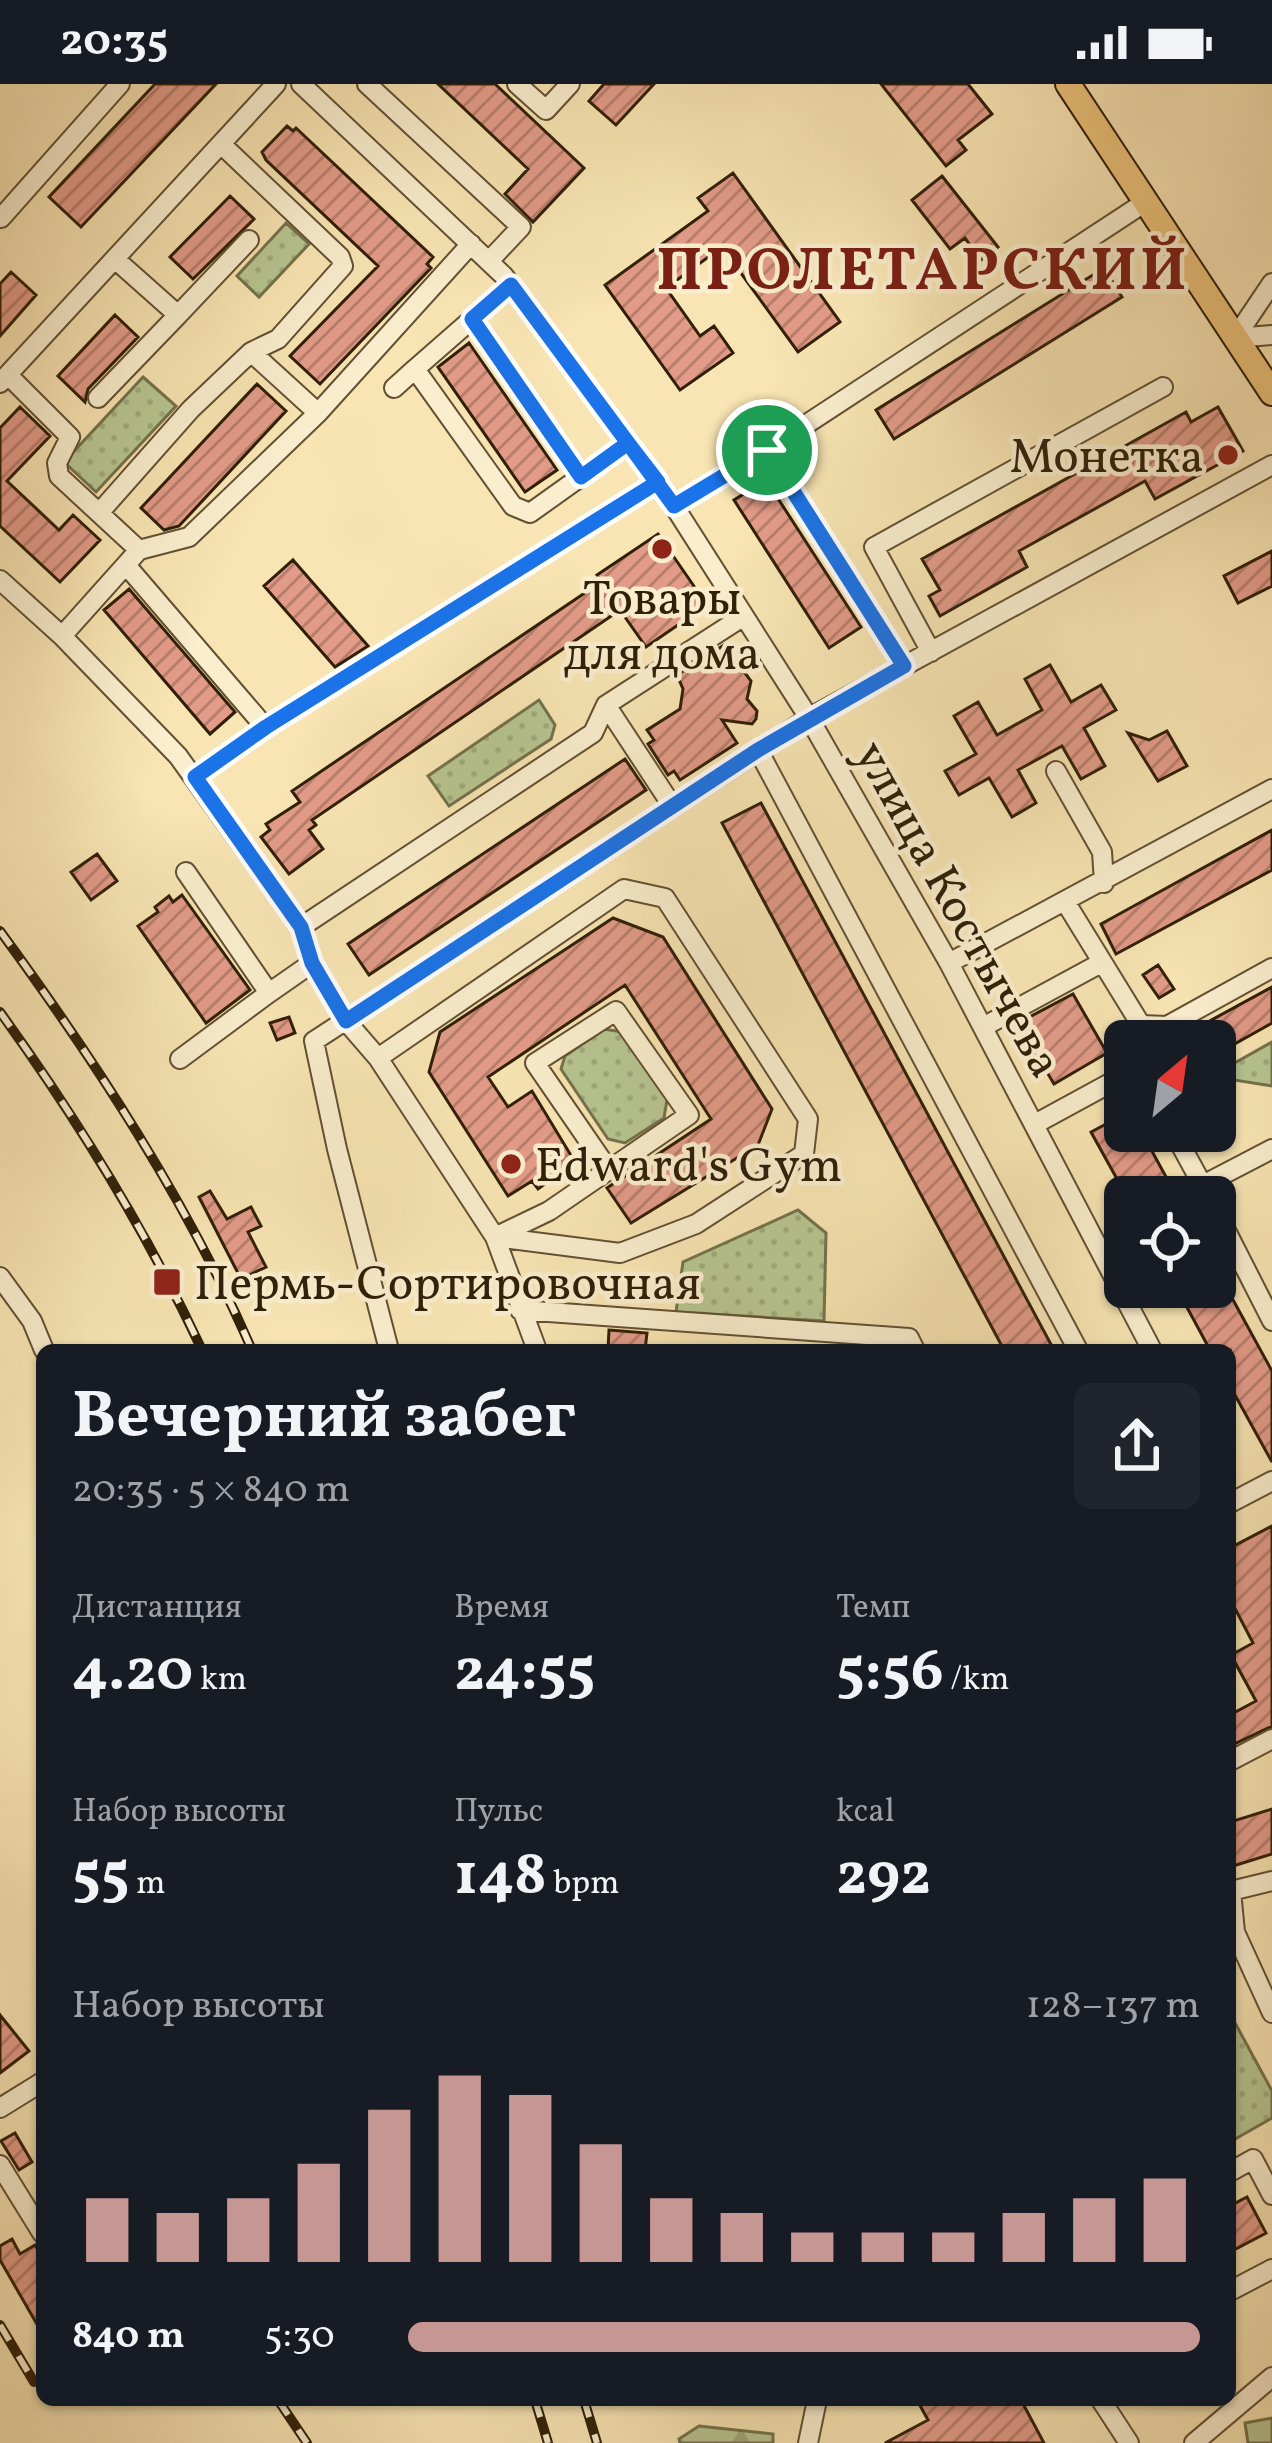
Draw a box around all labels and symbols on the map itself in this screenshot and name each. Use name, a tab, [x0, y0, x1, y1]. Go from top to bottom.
district label: ПРОЛЕТАРСКИЙ	[656, 232, 1190, 315]
pin	[716, 399, 818, 501]
place label: Монетка	[1009, 426, 1204, 493]
marker: Монетка	[1215, 442, 1241, 468]
marker: Товары для дома	[649, 536, 675, 562]
place label: Товары для дома	[564, 568, 760, 690]
street label: улица Костычева	[836, 730, 1076, 1091]
north arrow	[1104, 1020, 1236, 1152]
place label: Edward's Gym	[535, 1135, 842, 1202]
marker: Edward's Gym	[498, 1151, 524, 1177]
place label: Пермь-Сортировочная	[194, 1253, 701, 1320]
marker: Пермь-Сортировочная	[151, 1266, 183, 1298]

